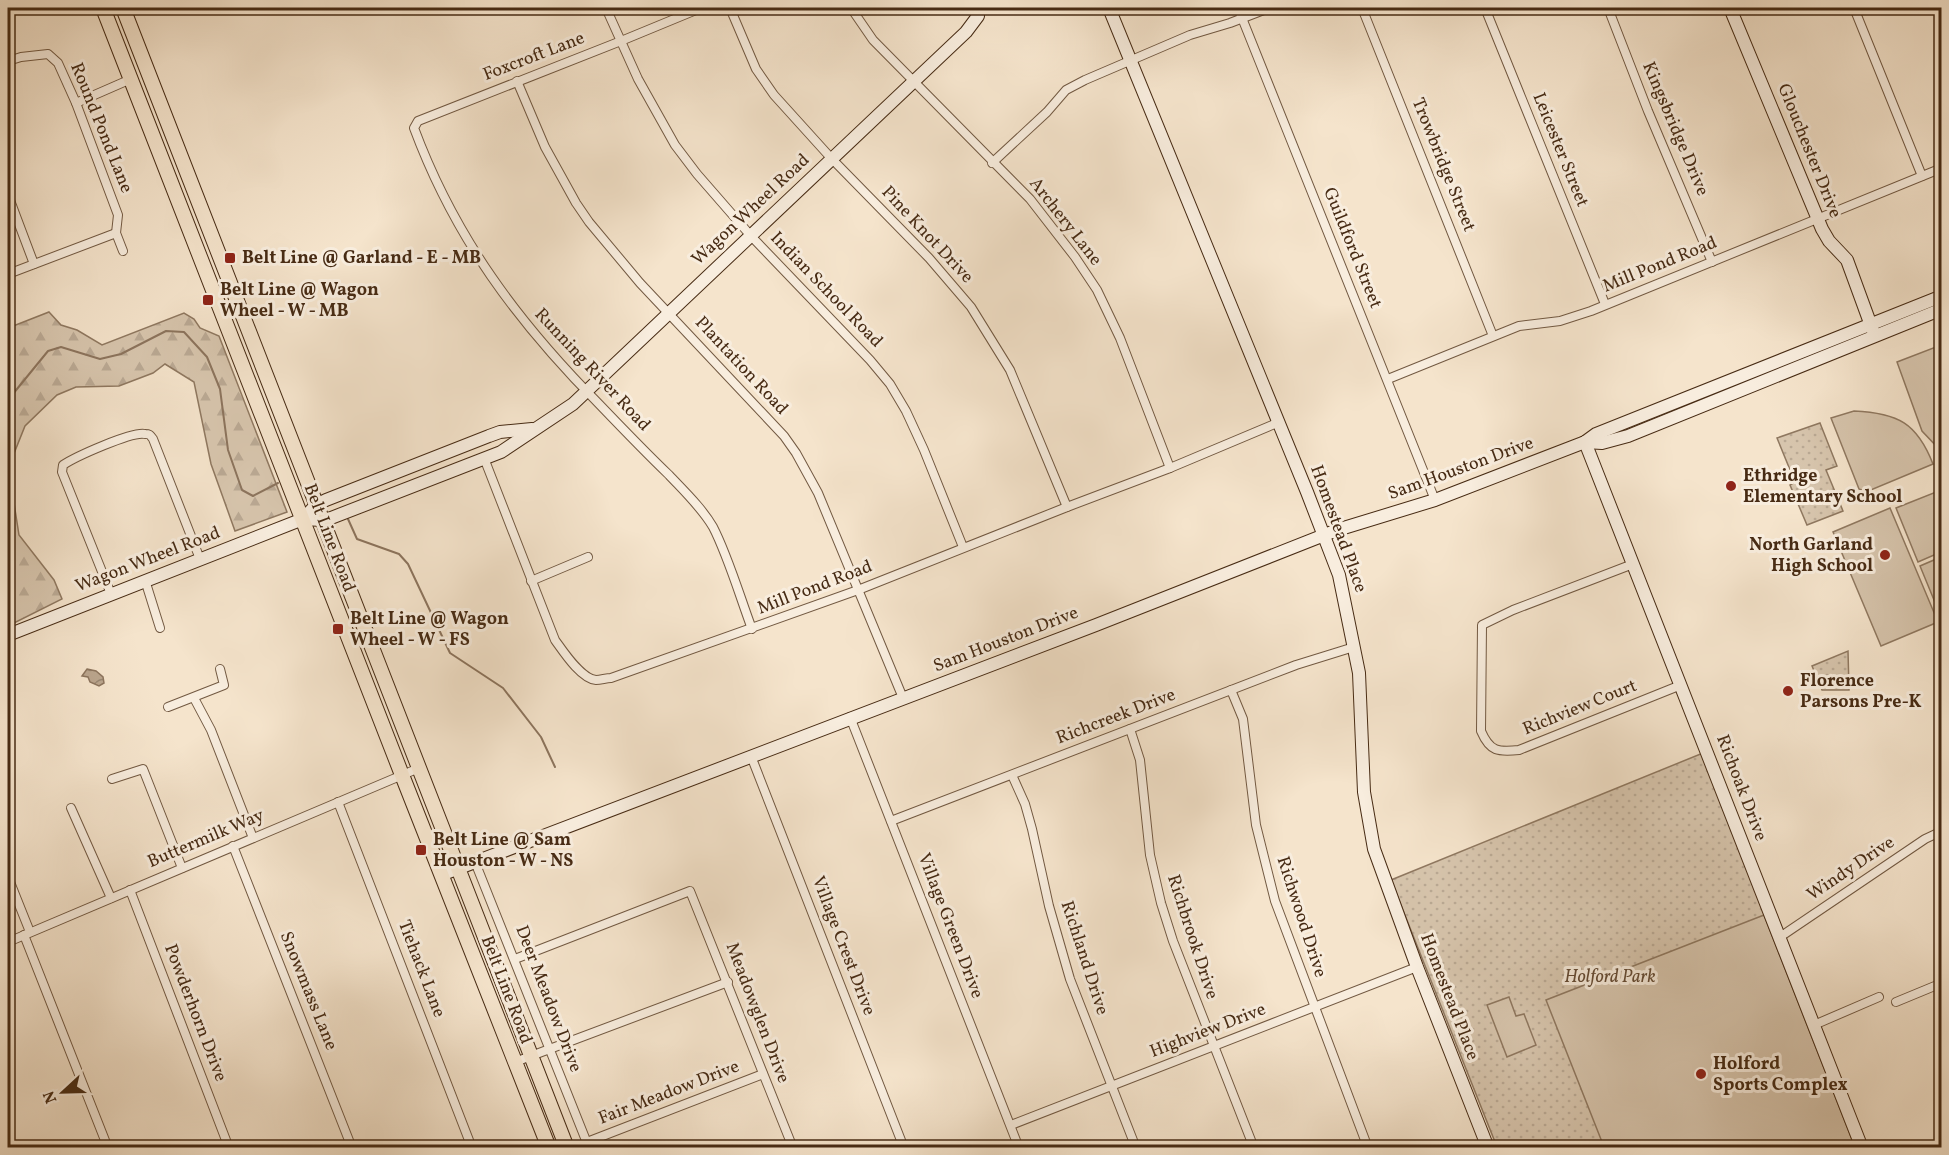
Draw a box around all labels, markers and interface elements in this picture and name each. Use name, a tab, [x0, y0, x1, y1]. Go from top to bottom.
street label: Foxcroft Lane	[480, 26, 588, 88]
street label: Kingsbridge Drive	[1635, 58, 1715, 200]
street label: Round Pond Lane	[63, 59, 139, 197]
street label: Glouchester Drive	[1771, 80, 1847, 222]
street label: Leicester Street	[1526, 89, 1594, 211]
street label: Trowbridge Street	[1405, 94, 1481, 236]
street label: Wagon Wheel Road	[686, 148, 816, 272]
street label: Archery Lane	[1023, 173, 1107, 271]
street label: Pine Knot Drive	[875, 181, 979, 289]
street label: Guildford Street	[1316, 184, 1388, 312]
street label: Indian School Road	[764, 226, 888, 354]
street label: Mill Pond Road	[1599, 231, 1721, 299]
place label: Belt Line @ Garland - E - MB	[242, 246, 481, 271]
marker: Belt Line @ Garland - E - MB	[223, 251, 237, 265]
place label: Belt Line @ Wagon Wheel - W - MB	[220, 278, 379, 324]
marker: Belt Line @ Wagon Wheel - W - MB	[201, 293, 215, 307]
street label: Running River Road	[528, 303, 656, 437]
street label: Plantation Road	[689, 311, 793, 421]
street label: Sam Houston Drive	[1385, 431, 1537, 507]
street label: Homestead Place	[1303, 462, 1373, 596]
place label: Ethridge Elementary School	[1743, 464, 1903, 510]
marker: Ethridge Elementary School	[1724, 479, 1738, 493]
street label: Belt Line Road	[297, 480, 361, 596]
street label: Wagon Wheel Road	[72, 521, 224, 599]
place label: North Garland High School	[1749, 533, 1873, 579]
marker: North Garland High School	[1878, 548, 1892, 562]
street label: Mill Pond Road	[754, 555, 876, 621]
street label: Sam Houston Drive	[930, 601, 1082, 679]
place label: Belt Line @ Wagon Wheel - W - FS	[350, 607, 509, 653]
marker: Belt Line @ Wagon Wheel - W - FS	[331, 622, 345, 636]
place label: Florence Parsons Pre-K	[1800, 669, 1922, 715]
street label: Richview Court	[1519, 674, 1641, 742]
street label: Richcreek Drive	[1053, 683, 1179, 751]
marker: Florence Parsons Pre-K	[1781, 684, 1795, 698]
street label: Richoak Drive	[1709, 731, 1773, 845]
street label: Buttermilk Way	[144, 803, 268, 875]
place label: Belt Line @ Sam Houston - W - NS	[433, 828, 573, 874]
street label: Windy Drive	[1802, 831, 1900, 907]
marker: Belt Line @ Sam Houston - W - NS	[414, 843, 428, 857]
street label: Village Green Drive	[911, 850, 989, 1002]
street label: Richwood Drive	[1270, 853, 1332, 981]
street label: Richbrook Drive	[1160, 871, 1224, 1003]
street label: Village Crest Drive	[805, 873, 881, 1019]
street label: Richland Drive	[1054, 898, 1114, 1018]
street label: Tiehack Lane	[391, 917, 451, 1021]
street label: Deer Meadow Drive	[508, 922, 588, 1076]
street label: Snowmass Lane	[273, 928, 343, 1054]
street label: Homestead Place	[1413, 930, 1485, 1064]
street label: Belt Line Road	[474, 932, 538, 1048]
street label: Meadowglen Drive	[719, 939, 795, 1087]
street label: Powderhorn Drive	[157, 941, 233, 1085]
park label: Holford Park	[1564, 965, 1656, 990]
street label: Highview Drive	[1146, 997, 1270, 1065]
place label: Holford Sports Complex	[1713, 1052, 1848, 1098]
street label: Fair Meadow Drive	[595, 1055, 743, 1131]
north arrow	[33, 1062, 93, 1122]
marker: Holford Sports Complex	[1694, 1067, 1708, 1081]
text: N	[38, 1087, 63, 1106]

